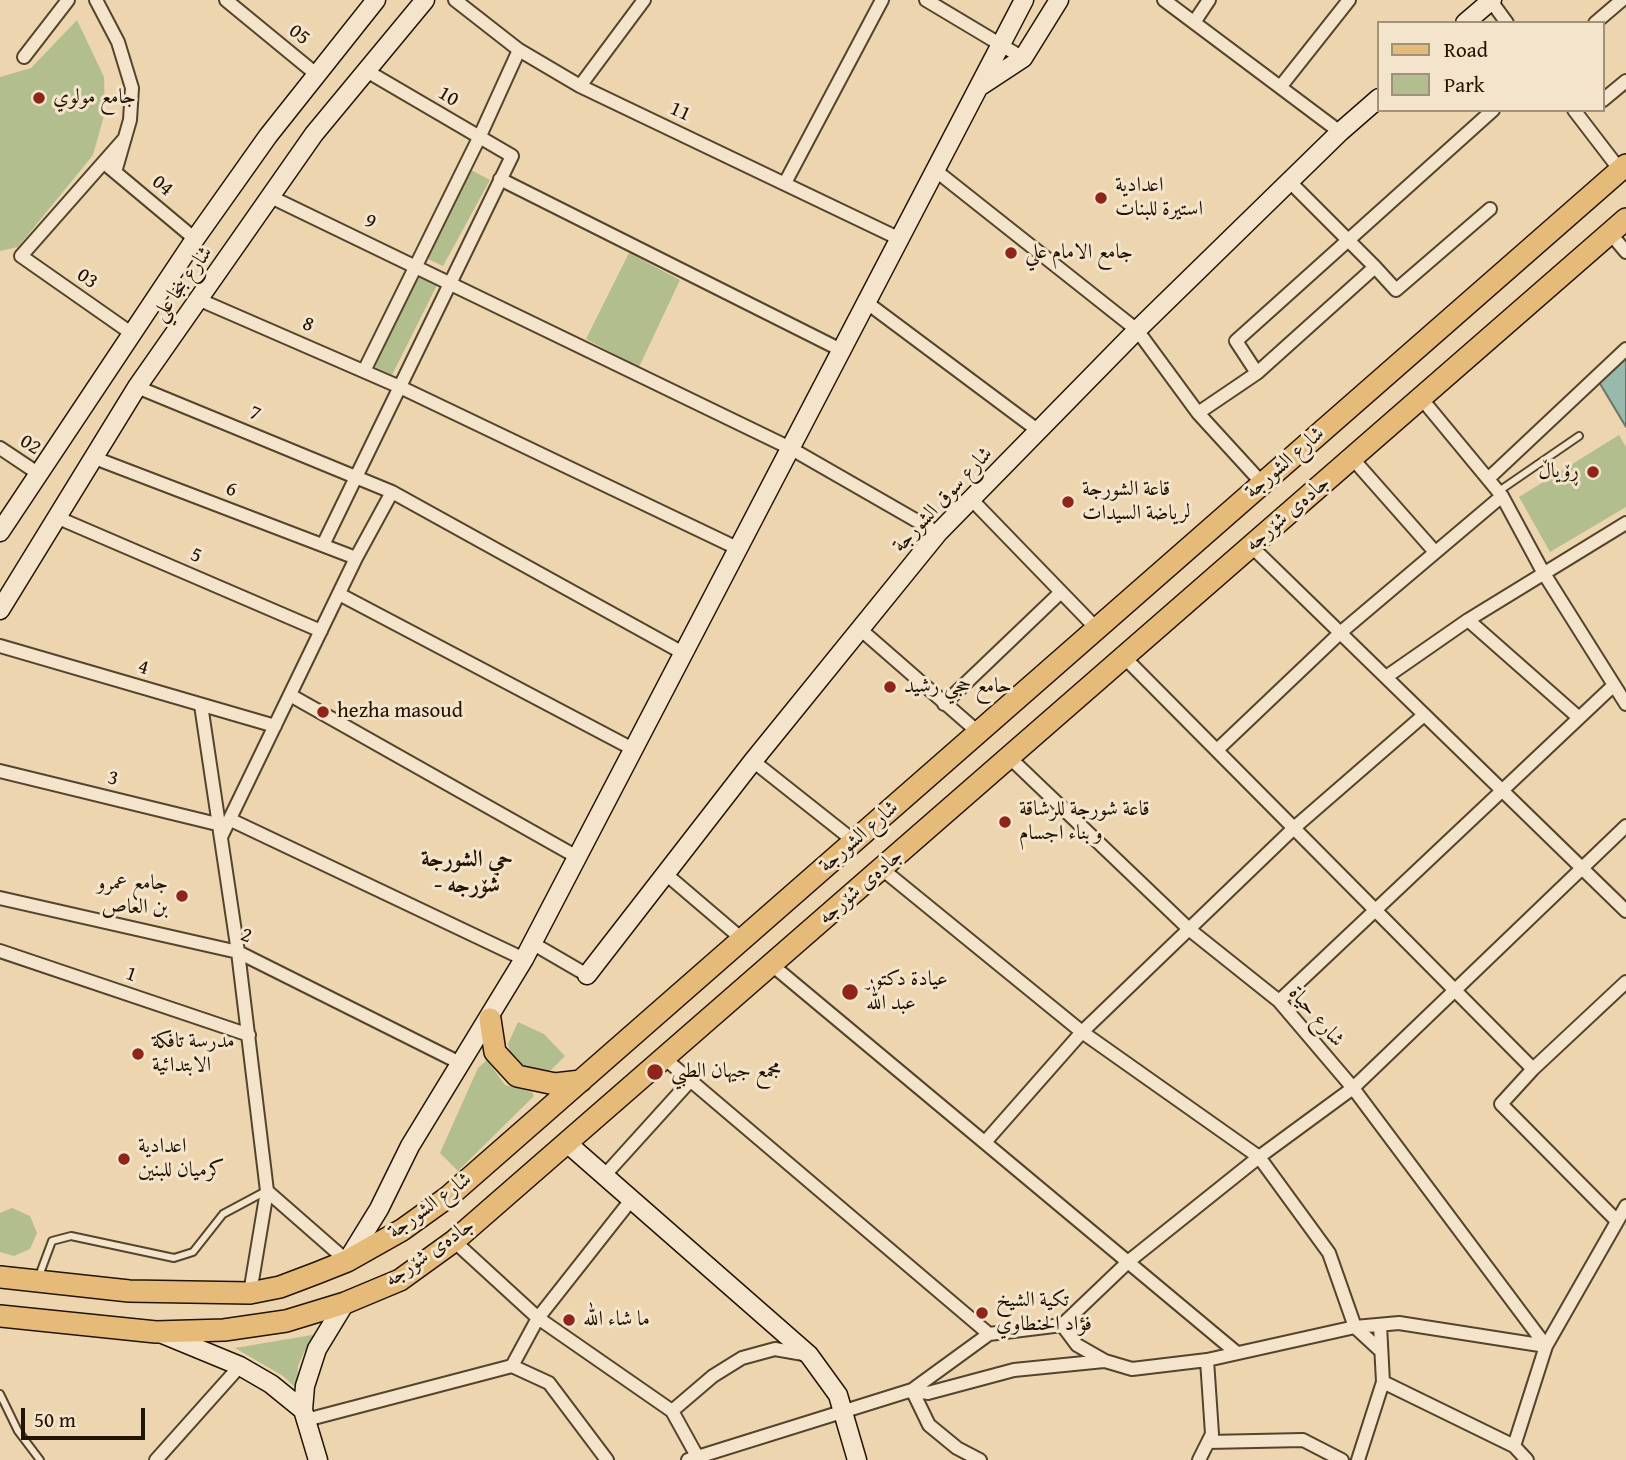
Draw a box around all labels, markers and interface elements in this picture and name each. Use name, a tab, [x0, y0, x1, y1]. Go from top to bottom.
street label: 05	[283, 19, 315, 51]
legend	[1378, 21, 1605, 112]
text: Road	[1444, 34, 1488, 65]
text: Park	[1444, 69, 1485, 100]
street label: 10	[433, 81, 463, 113]
place label: جامع مولوي	[53, 85, 136, 111]
marker: جامع مولوي	[31, 90, 47, 106]
street label: 11	[666, 96, 694, 128]
street label: 04	[146, 170, 178, 202]
place label: اعدادية استيرة للبنات	[1115, 173, 1203, 223]
marker: اعدادية استيرة للبنات	[1093, 190, 1109, 206]
street label: 9	[360, 208, 380, 236]
place label: جامع الامام علي	[1025, 240, 1133, 266]
street label: شارع بنجا علي	[147, 241, 219, 327]
marker: جامع الامام علي	[1003, 245, 1019, 261]
street label: 03	[71, 263, 103, 295]
street label: 8	[298, 311, 318, 339]
street label: 7	[246, 400, 264, 428]
street label: شارع الشورجة	[1240, 421, 1330, 505]
street label: 02	[15, 429, 45, 461]
street label: شارع سوق الشورجة	[887, 442, 999, 558]
place label: ڕۆیاڵ	[1538, 459, 1579, 485]
marker: ڕۆیاڵ	[1585, 464, 1601, 480]
street label: جادەی شۆرجە	[1241, 470, 1335, 558]
street label: 6	[222, 476, 240, 504]
place label: قاعة الشورجة لرياضة السيدات	[1082, 477, 1190, 527]
marker: قاعة الشورجة لرياضة السيدات	[1060, 494, 1076, 510]
street label: 5	[186, 542, 206, 570]
street label: 4	[135, 654, 151, 682]
place label: حامع حجي رشيد	[904, 674, 1012, 700]
marker: حامع حجي رشيد	[882, 679, 898, 695]
place label: hezha masoud	[337, 699, 463, 725]
marker: hezha masoud	[315, 704, 331, 720]
street label: 3	[105, 766, 121, 792]
street label: شارع الشورجة	[814, 795, 904, 879]
place label: قاعة شورجة للرشاقة و بناء اجسام	[1019, 797, 1150, 847]
marker: قاعة شورجة للرشاقة و بناء اجسام	[997, 814, 1013, 830]
street label: جادەی شۆرجە	[814, 843, 908, 931]
district label: حي الشورجة - شۆرجە	[421, 846, 513, 900]
place label: جامع عمرو بن العاص	[97, 871, 168, 921]
marker: جامع عمرو بن العاص	[174, 888, 190, 904]
street label: 2	[237, 922, 255, 950]
street label: 1	[122, 961, 140, 989]
place label: عيادة دكتور عبد الله	[866, 967, 948, 1017]
street label: شارع حياة	[1283, 981, 1349, 1053]
marker: عيادة دكتور عبد الله	[840, 982, 860, 1002]
place label: مدرسة تافكة الابتدائية	[152, 1029, 235, 1079]
marker: مدرسة تافكة الابتدائية	[130, 1046, 146, 1062]
place label: مجمع جيهان الطبي	[671, 1059, 781, 1085]
marker: مجمع جيهان الطبي	[645, 1062, 665, 1082]
place label: اعدادية كرميان للبنين	[138, 1134, 225, 1184]
marker: اعدادية كرميان للبنين	[116, 1151, 132, 1167]
street label: شارع الشورجة	[383, 1167, 477, 1245]
street label: جادەی شۆرجە	[380, 1213, 480, 1293]
place label: تكية الشيخ فؤاد الحنطاوي	[996, 1288, 1092, 1338]
marker: تكية الشيخ فؤاد الحنطاوي	[974, 1305, 990, 1321]
place label: ما شاء الله	[583, 1307, 650, 1333]
marker: ما شاء الله	[561, 1312, 577, 1328]
scale bar	[24, 1394, 149, 1438]
text: 50 m	[34, 1404, 76, 1435]

